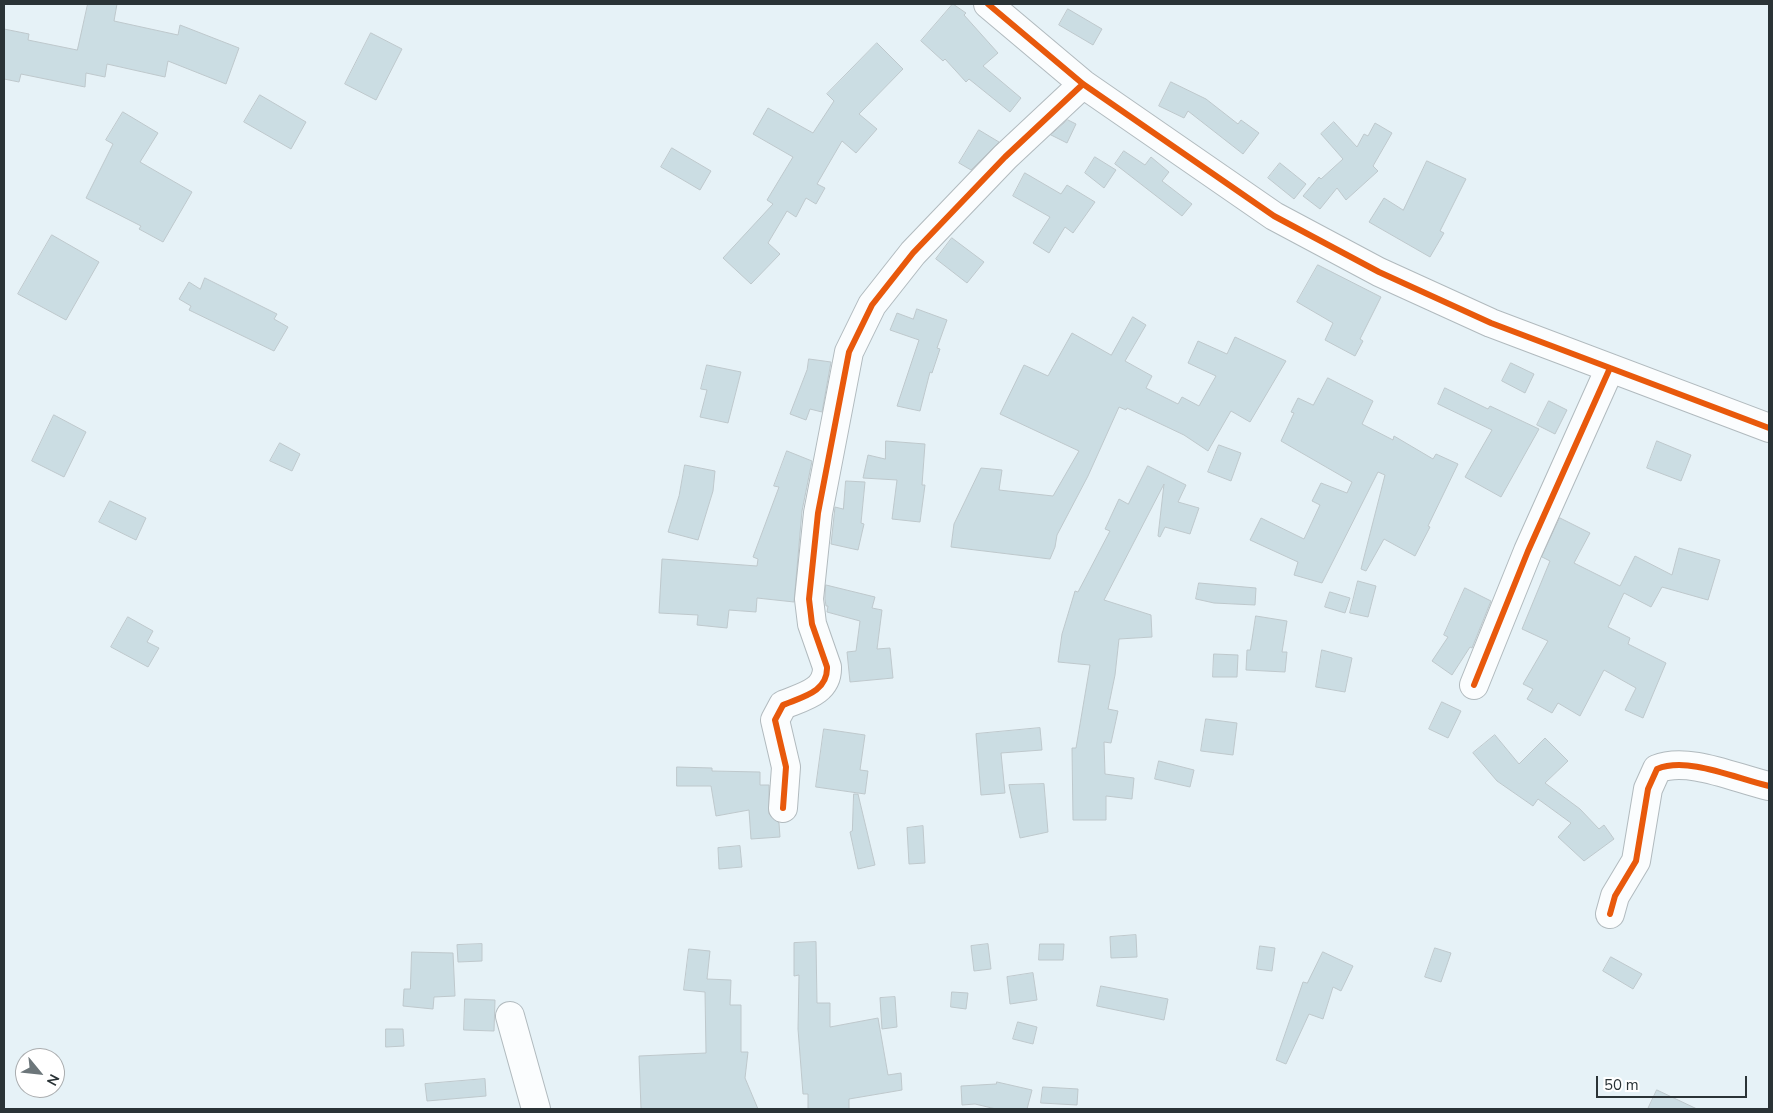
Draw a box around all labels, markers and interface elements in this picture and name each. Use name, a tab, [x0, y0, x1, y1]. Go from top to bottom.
north arrow	[15, 1048, 65, 1098]
scale bar	[1598, 1066, 1749, 1098]
text: N	[42, 1071, 64, 1089]
text: 50 m	[1604, 1075, 1639, 1095]

